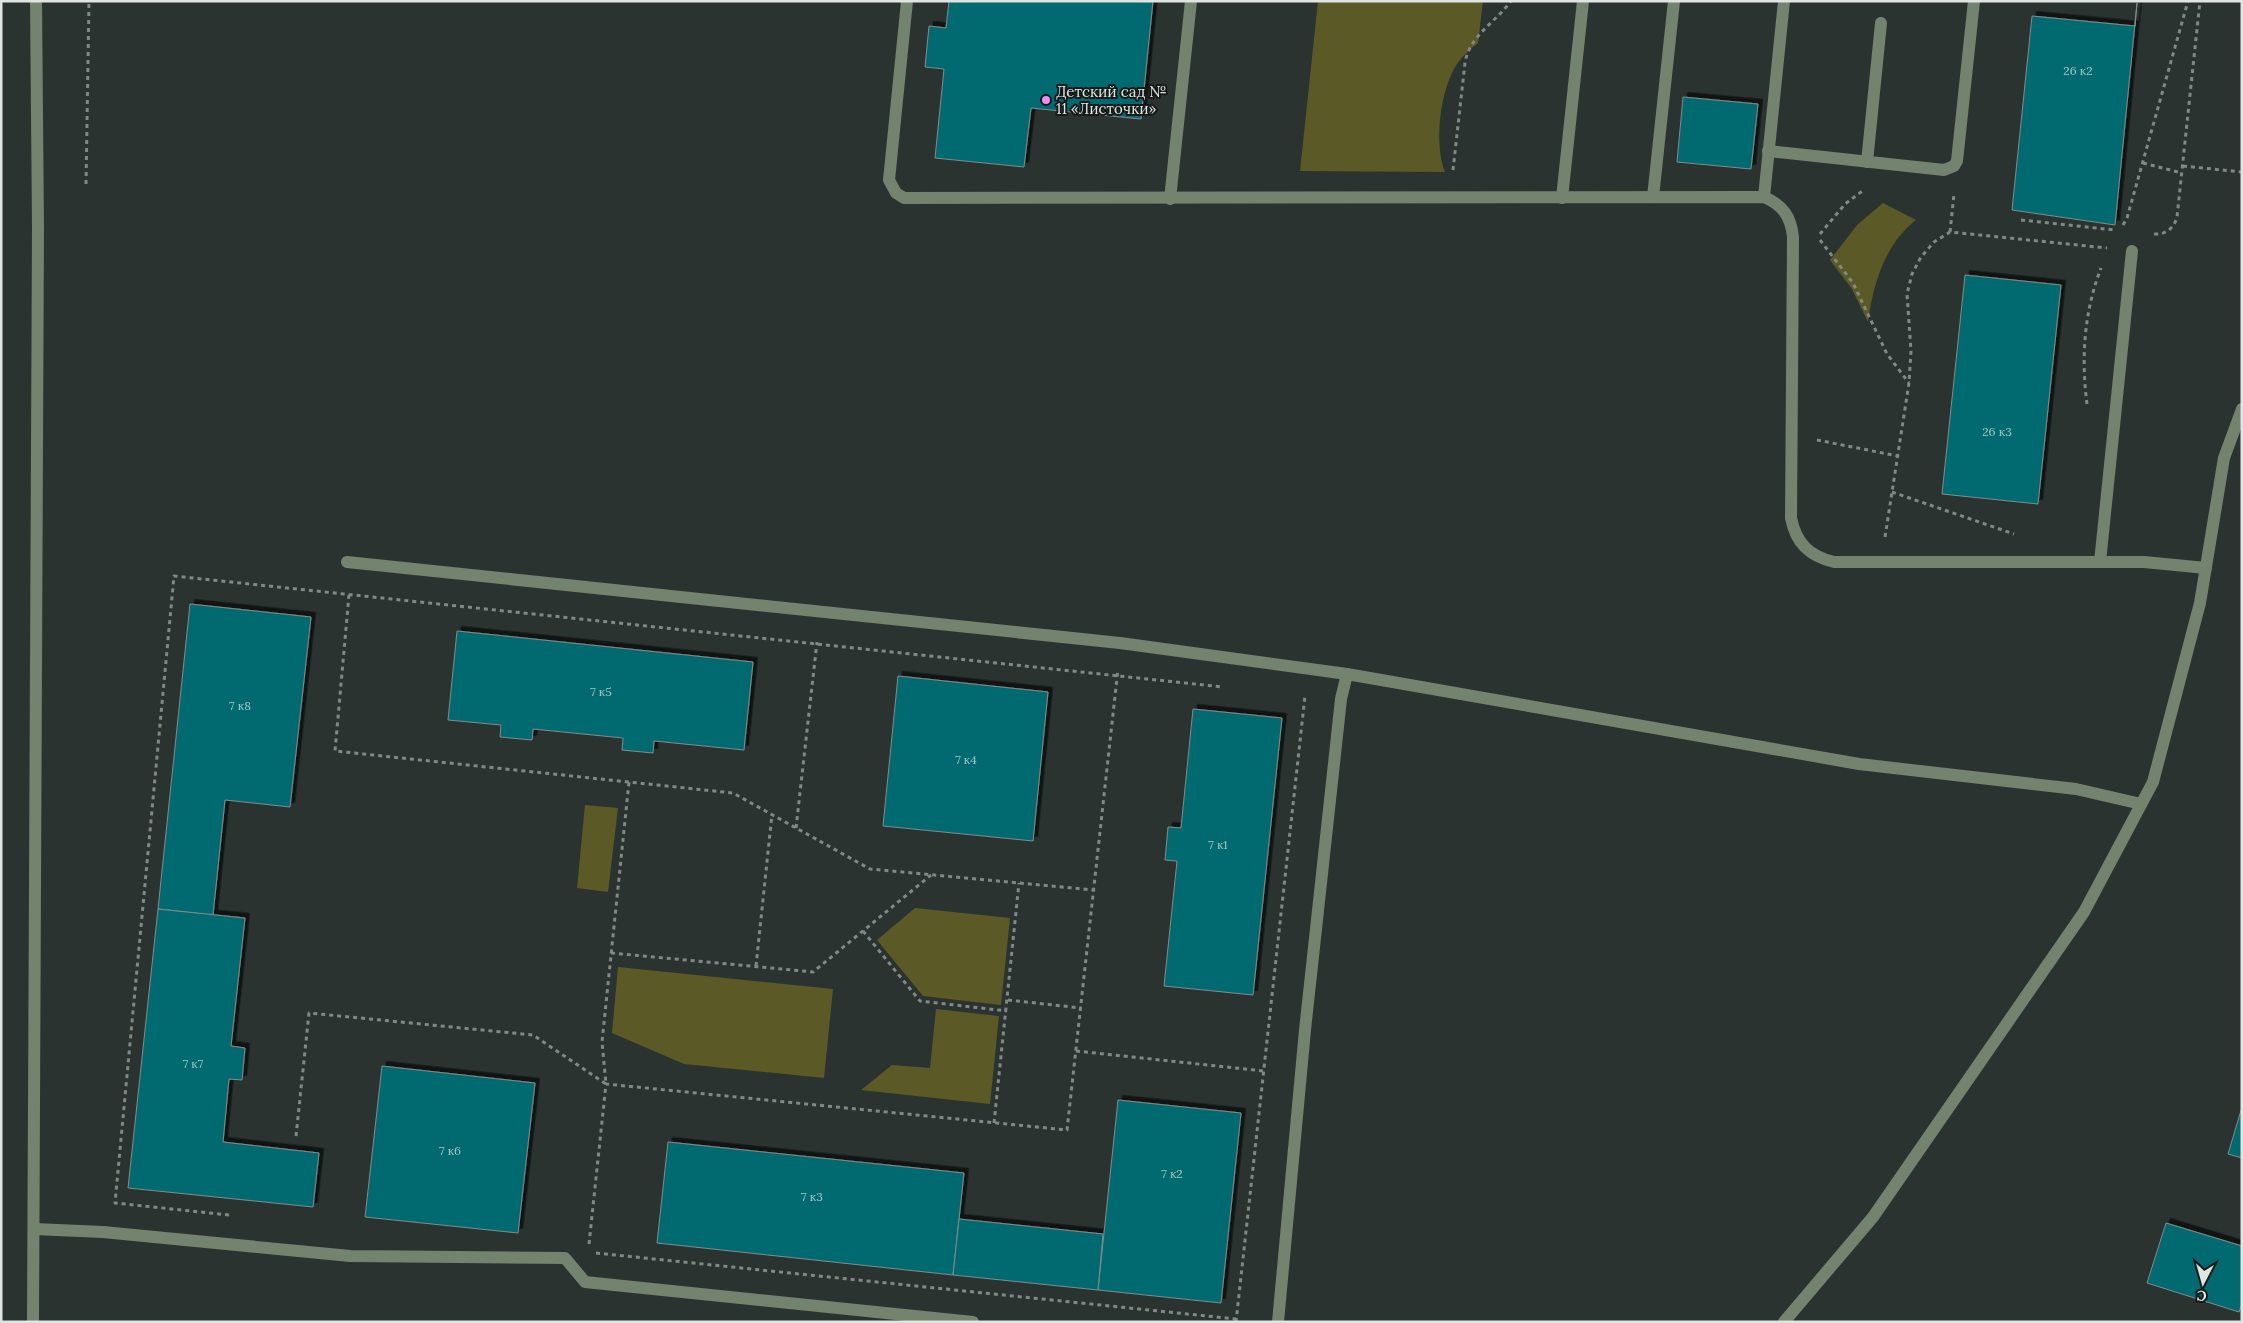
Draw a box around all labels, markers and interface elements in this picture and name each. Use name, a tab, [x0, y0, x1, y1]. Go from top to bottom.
house number: 26 к2	[2063, 63, 2093, 78]
place label: Детский сад № 11 «Листочки»	[1056, 82, 1167, 118]
marker: Детский сад № 11 «Листочки»	[1040, 94, 1052, 106]
house number: 26 к3	[1982, 424, 2012, 439]
house number: 7 к5	[590, 684, 612, 699]
house number: 7 к8	[229, 698, 251, 713]
house number: 7 к4	[955, 752, 977, 767]
house number: 7 к1	[1208, 837, 1228, 852]
house number: 7 к7	[183, 1056, 204, 1071]
house number: 7 к6	[439, 1143, 461, 1158]
house number: 7 к2	[1161, 1166, 1183, 1181]
house number: 7 к3	[801, 1189, 823, 1204]
north arrow	[2178, 1258, 2228, 1308]
text: С	[2196, 1286, 2207, 1305]

